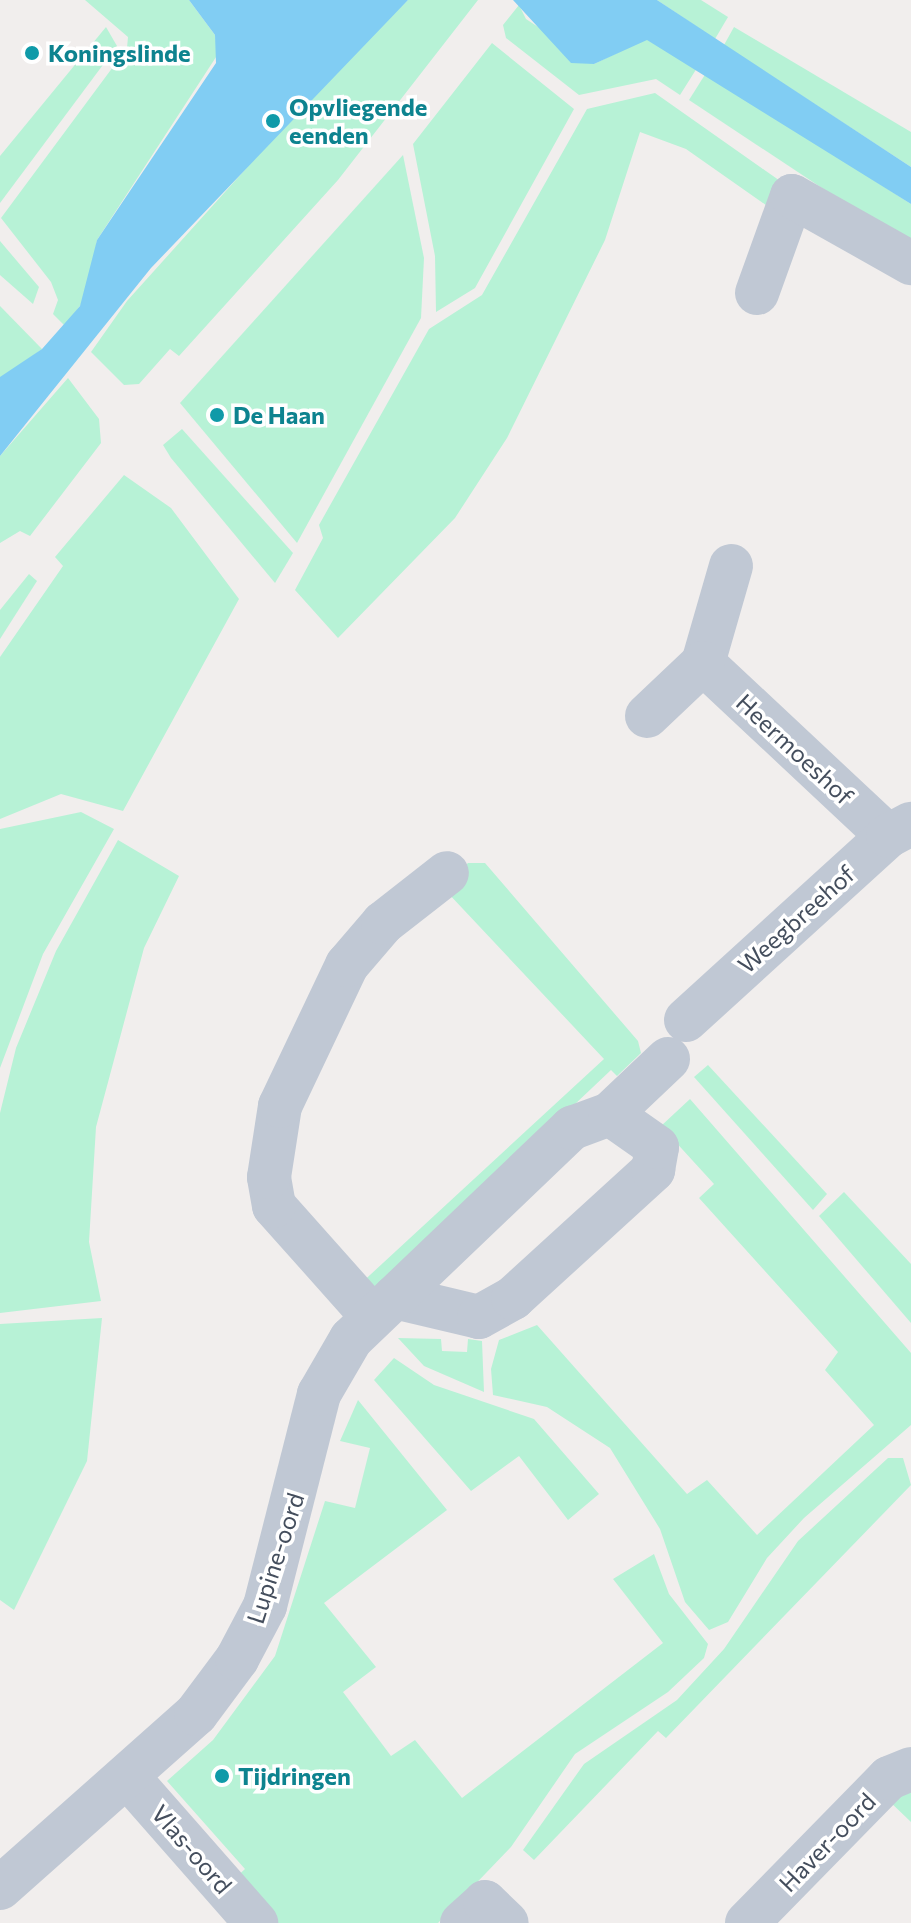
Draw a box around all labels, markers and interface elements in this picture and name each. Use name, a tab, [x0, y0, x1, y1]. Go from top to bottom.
place label: Koningslinde	[48, 39, 191, 67]
marker: Koningslinde	[23, 44, 41, 62]
place label: Opvliegende eenden	[289, 93, 427, 149]
marker: Opvliegende eenden	[264, 112, 282, 130]
place label: De Haan	[233, 401, 325, 429]
marker: De Haan	[208, 406, 226, 424]
street label: Heermoeshof	[731, 688, 859, 810]
street label: Weegbreehof	[732, 859, 860, 979]
street label: Lupine-oord	[240, 1489, 310, 1627]
place label: Tijdringen	[238, 1762, 351, 1790]
marker: Tijdringen	[213, 1767, 231, 1785]
street label: Haver-oord	[773, 1787, 881, 1897]
street label: Vlas-oord	[146, 1799, 238, 1899]

